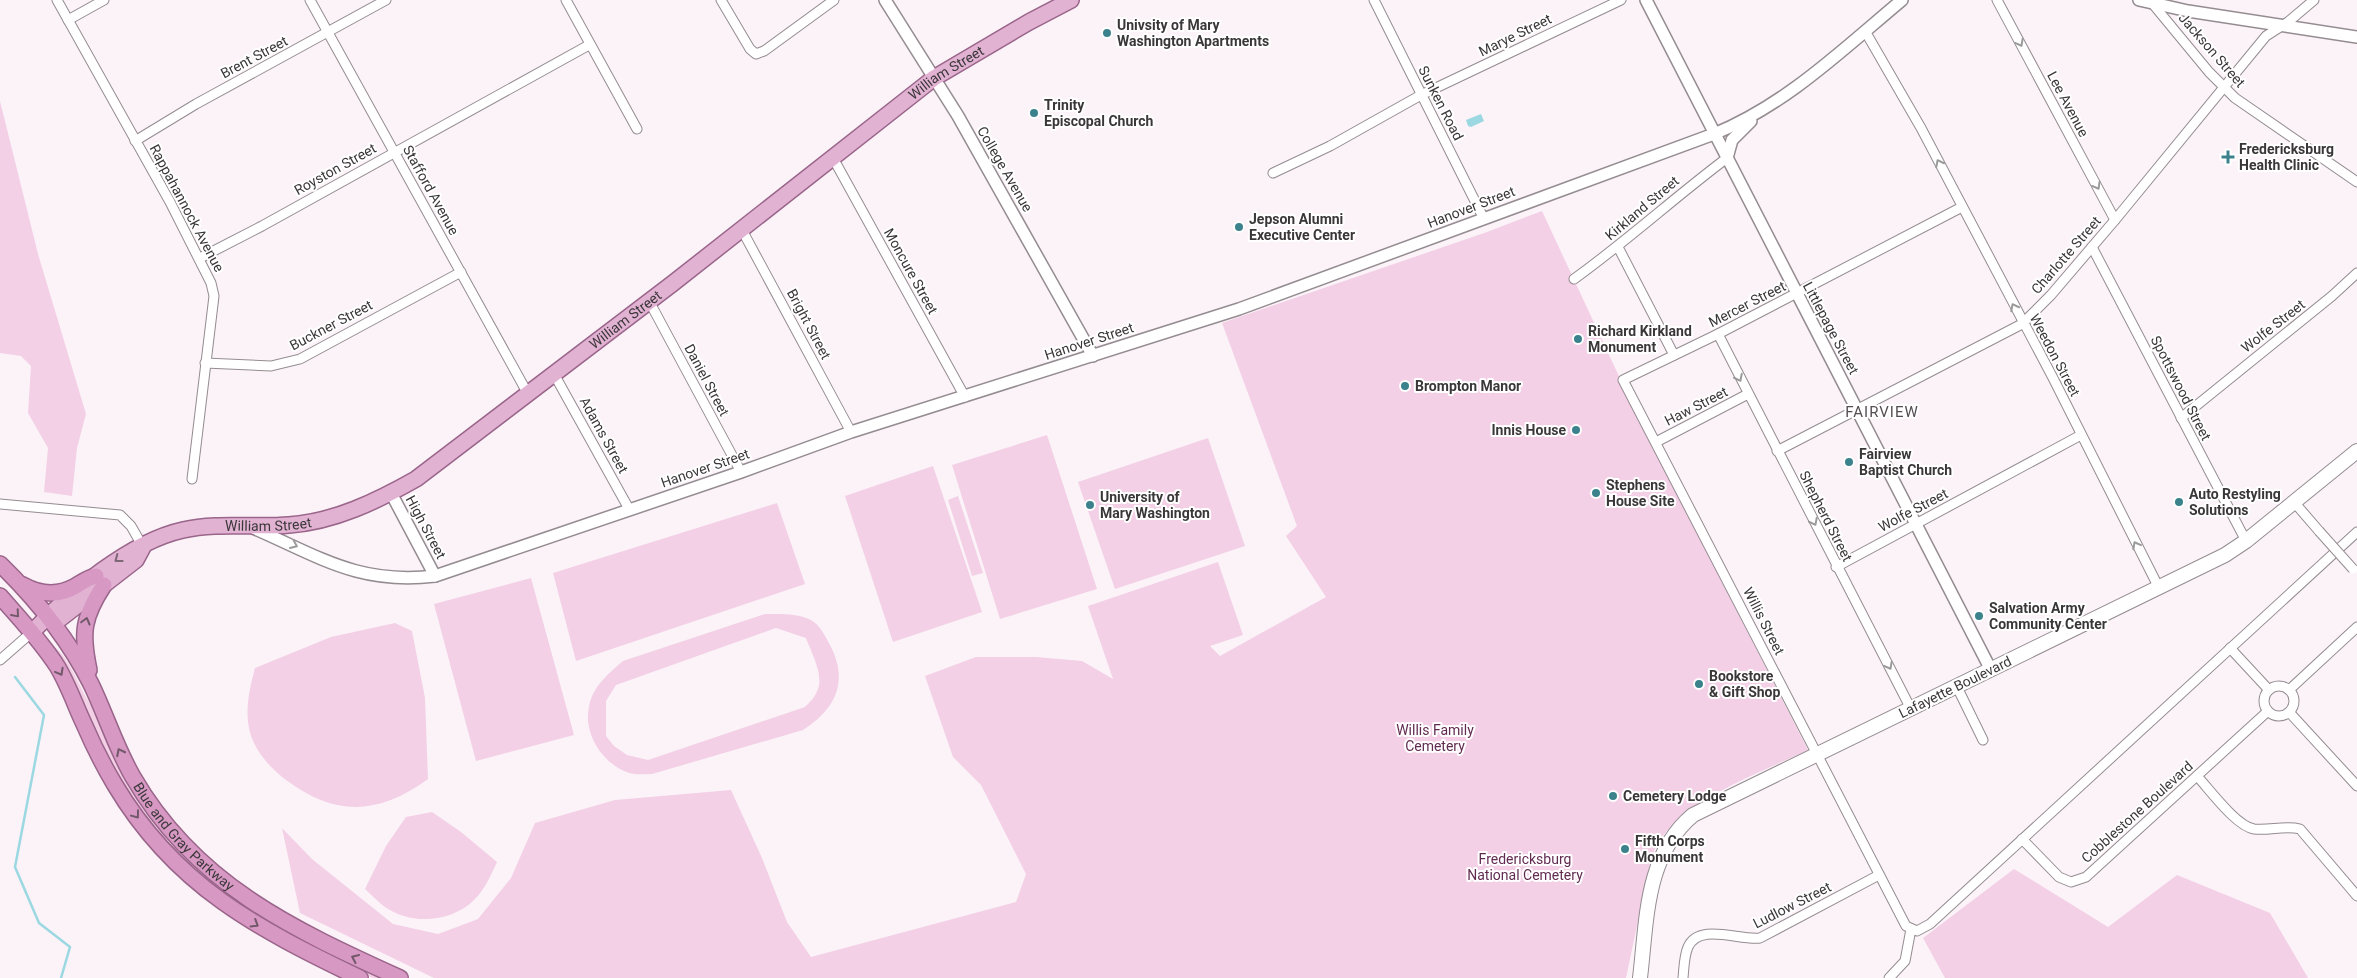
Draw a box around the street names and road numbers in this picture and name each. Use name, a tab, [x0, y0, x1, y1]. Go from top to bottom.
street label: Marye Street	[1476, 10, 1554, 60]
street label: Jackson Street	[2175, 10, 2249, 91]
street label: Brent Street	[218, 32, 291, 81]
street label: William Street	[905, 42, 987, 103]
street label: Sunken Road	[1415, 63, 1467, 143]
street label: Lee Avenue	[2044, 69, 2092, 139]
street label: College Avenue	[974, 123, 1036, 215]
street label: Royston Street	[291, 140, 379, 198]
street label: Rappahannock Avenue	[147, 142, 227, 274]
street label: Stafford Avenue	[400, 142, 462, 238]
street label: Kirkland Street	[1602, 172, 1682, 243]
street label: Hanover Street	[1425, 183, 1517, 231]
street label: Charlotte Street	[2028, 213, 2104, 297]
street label: Moncure Street	[881, 225, 941, 317]
street label: Mercer Street	[1706, 278, 1788, 330]
street label: Littlepage Street	[1800, 279, 1862, 377]
street label: Bright Street	[784, 286, 834, 362]
street label: William Street	[586, 287, 665, 352]
street label: Buckner Street	[287, 296, 375, 353]
street label: Wolfe Street	[2238, 296, 2308, 356]
street label: Weedon Street	[2027, 311, 2084, 399]
street label: Hanover Street	[1043, 319, 1136, 363]
street label: Spottswood Street	[2148, 333, 2214, 443]
street label: Daniel Street	[681, 341, 733, 419]
street label: Haw Street	[1662, 383, 1731, 429]
street label: Adams Street	[577, 394, 632, 476]
street label: Hanover Street	[659, 445, 752, 491]
street label: Shepherd Street	[1796, 468, 1856, 564]
street label: Wolfe Street	[1876, 485, 1951, 535]
street label: High Street	[403, 493, 450, 562]
street label: William Street	[225, 514, 313, 534]
street label: Willis Street	[1740, 585, 1788, 658]
street label: Lafayette Boulevard	[1896, 653, 2014, 721]
street label: Cobblestone Boulevard	[2078, 758, 2196, 866]
street label: Blue and Gray Parkway	[130, 779, 238, 894]
street label: Ludlow Street	[1750, 878, 1834, 931]

